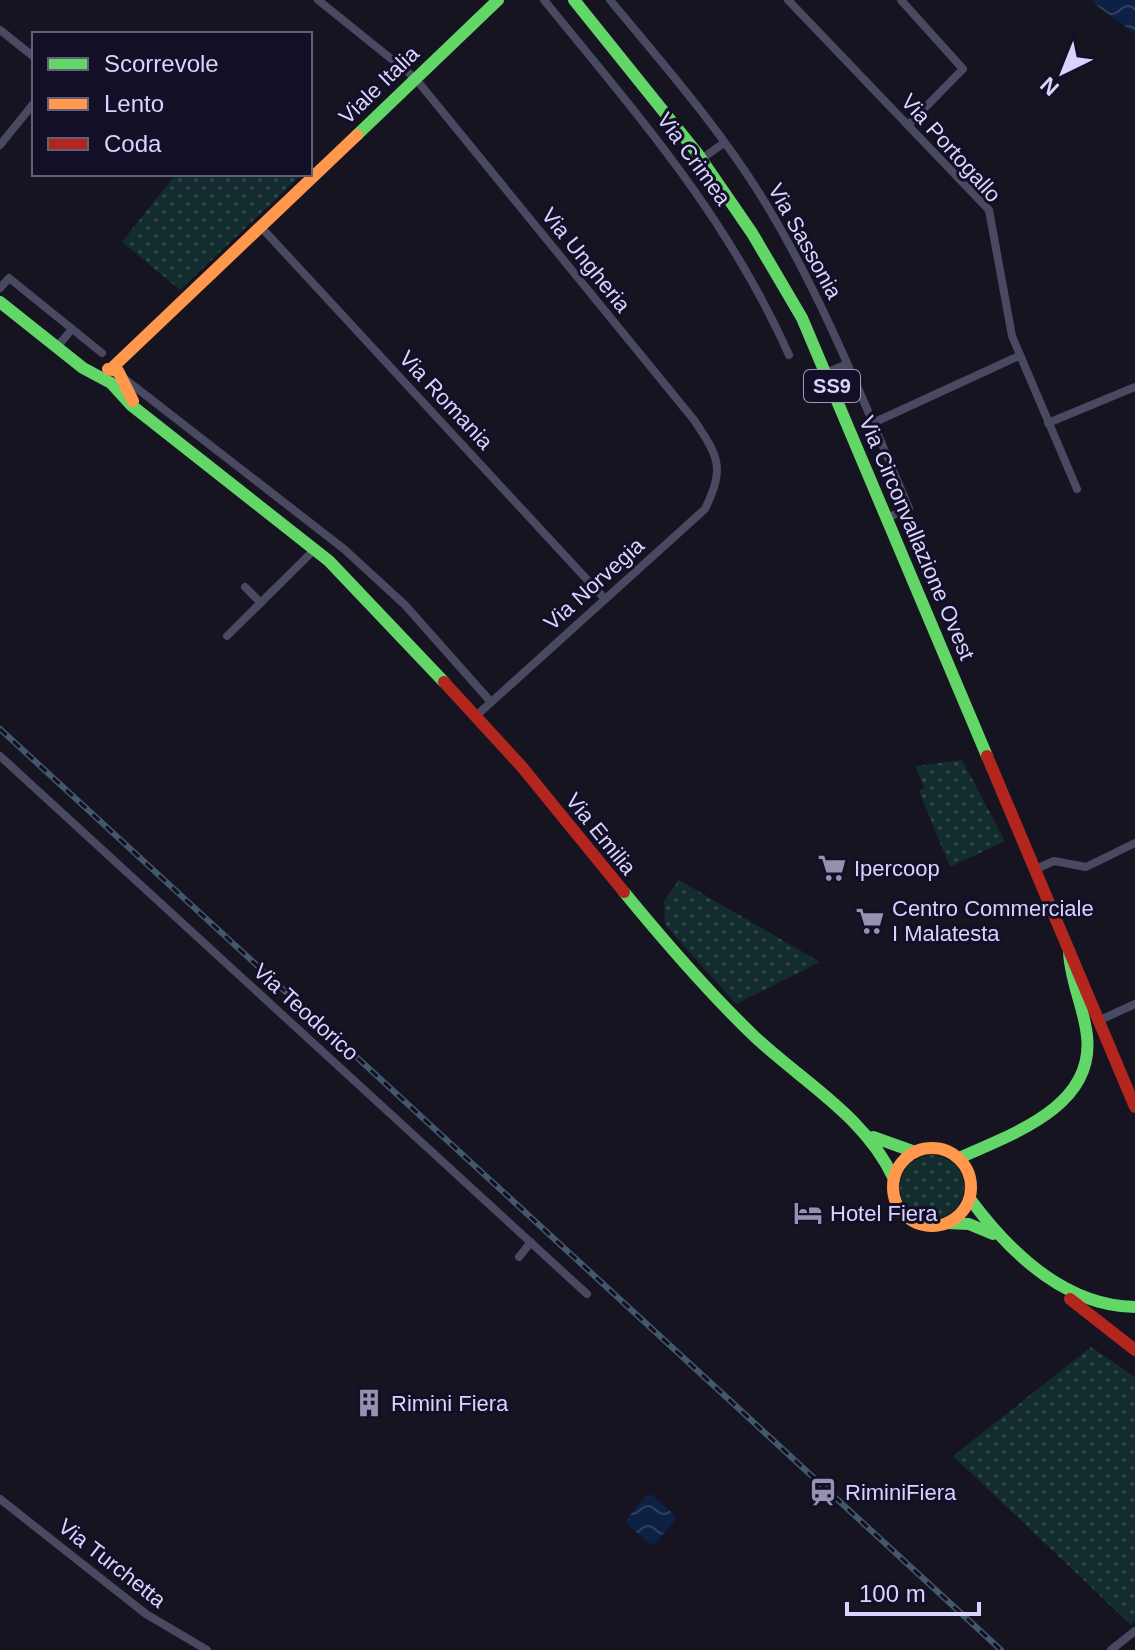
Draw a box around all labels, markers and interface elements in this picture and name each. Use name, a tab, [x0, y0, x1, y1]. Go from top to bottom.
legend	[32, 32, 312, 176]
north arrow	[1023, 32, 1103, 112]
street label: Viale Italia	[334, 40, 425, 129]
text: Scorrevole	[104, 50, 219, 77]
text: N	[1035, 72, 1064, 101]
street label: Via Portogallo	[896, 89, 1006, 207]
text: Lento	[104, 90, 164, 117]
street label: Via Crimea	[652, 108, 736, 211]
text: Coda	[104, 130, 162, 157]
street label: Via Sassonia	[763, 179, 847, 304]
street label: Via Ungheria	[536, 203, 636, 318]
street label: Via Romania	[394, 346, 498, 455]
road number: SS9	[804, 370, 860, 402]
street label: Via Circonvallazione Ovest	[854, 412, 980, 664]
street label: Via Norvegia	[539, 532, 650, 635]
street label: Via Emilia	[561, 788, 642, 880]
supermarket icon: Ipercoop	[817, 853, 847, 883]
place label: Ipercoop	[854, 856, 940, 881]
place label: Centro Commerciale I Malatesta	[892, 896, 1094, 946]
supermarket icon: Centro Commerciale I Malatesta	[855, 906, 885, 936]
street label: Via Teodorico	[248, 958, 364, 1066]
hotel icon: Hotel Fiera	[793, 1198, 823, 1228]
place label: Hotel Fiera	[830, 1201, 938, 1226]
building icon: Rimini Fiera	[354, 1388, 384, 1418]
place label: Rimini Fiera	[391, 1391, 509, 1416]
station icon: RiminiFiera	[808, 1477, 838, 1507]
place label: RiminiFiera	[845, 1480, 957, 1505]
street label: Via Turchetta	[53, 1513, 171, 1613]
scale bar	[847, 1566, 979, 1616]
text: 100 m	[859, 1580, 926, 1607]

